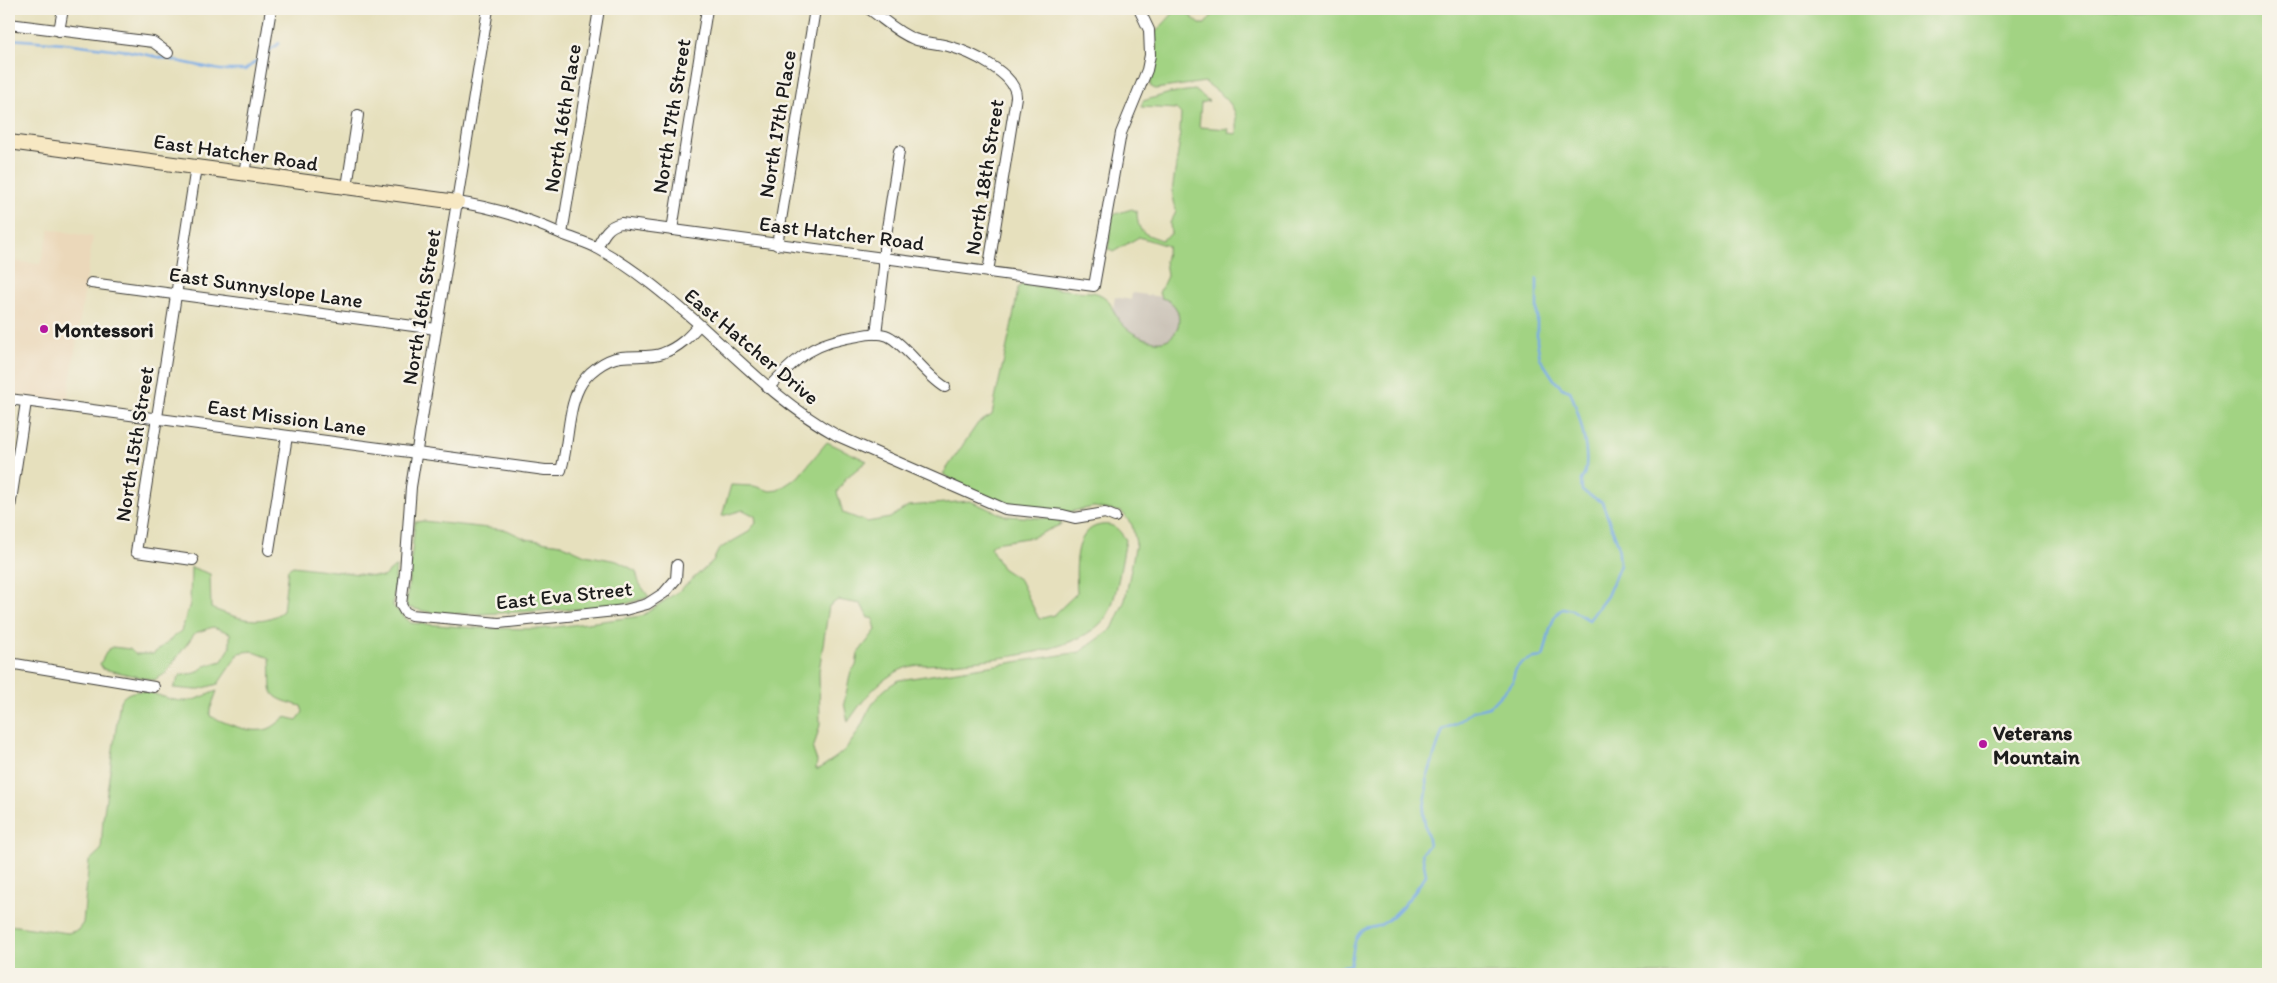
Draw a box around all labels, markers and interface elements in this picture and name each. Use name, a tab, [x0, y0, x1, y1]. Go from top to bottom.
street label: North 17th Street	[646, 37, 696, 195]
street label: North 16th Place	[538, 42, 586, 194]
street label: North 17th Place	[753, 48, 801, 200]
street label: North 18th Street	[959, 97, 1009, 257]
street label: East Hatcher Road	[152, 128, 320, 176]
street label: East Hatcher Road	[758, 210, 926, 256]
street label: North 16th Street	[396, 227, 446, 387]
street label: East Sunnyslope Lane	[167, 261, 365, 313]
street label: East Hatcher Drive	[680, 282, 825, 410]
place label: Montessori	[54, 317, 154, 342]
marker: Montessori	[38, 323, 50, 335]
street label: North 15th Street	[109, 364, 159, 524]
street label: East Mission Lane	[206, 393, 368, 441]
street label: East Eva Street	[495, 575, 633, 615]
place label: Veterans Mountain	[1993, 720, 2080, 769]
marker: Veterans Mountain	[1977, 738, 1989, 750]

